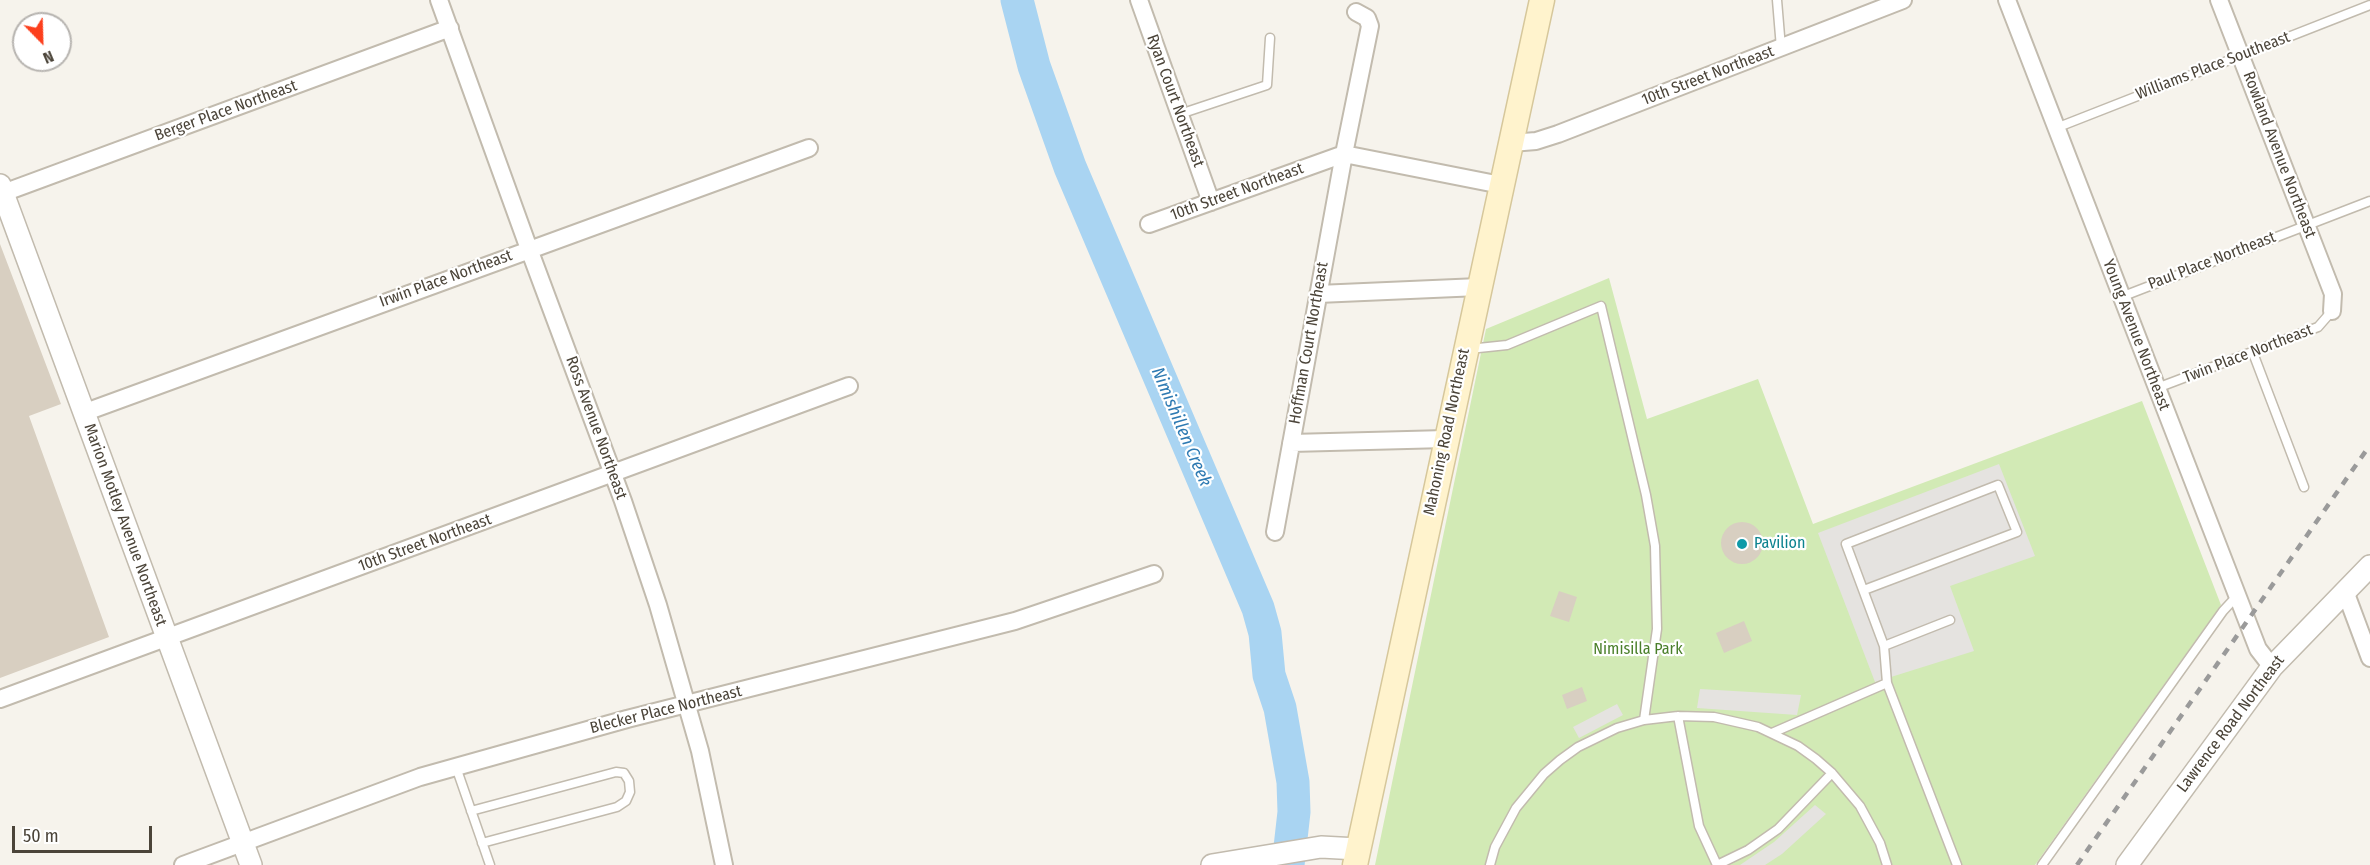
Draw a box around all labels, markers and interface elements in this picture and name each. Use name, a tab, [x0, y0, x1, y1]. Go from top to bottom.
north arrow	[12, 12, 72, 72]
street label: Williams Place Southeast	[2133, 28, 2293, 104]
street label: Ryan Court Northeast	[1142, 32, 1208, 170]
street label: 10th Street Northeast	[1639, 42, 1777, 110]
text: N	[40, 47, 57, 68]
street label: Rowland Avenue Northeast	[2238, 69, 2320, 241]
street label: Berger Place Northeast	[152, 76, 300, 146]
street label: 10th Street Northeast	[1168, 159, 1306, 225]
street label: Paul Place Northeast	[2146, 228, 2278, 294]
street label: Irwin Place Northeast	[377, 246, 515, 312]
street label: Young Avenue Northeast	[2098, 257, 2174, 413]
street label: Hoffman Court Northeast	[1285, 260, 1333, 426]
street label: Twin Place Northeast	[2181, 320, 2315, 388]
street label: Mahoning Road Northeast	[1420, 347, 1474, 517]
street label: Ross Avenue Northeast	[561, 354, 631, 502]
water label: Nimishillen Creek	[1146, 364, 1216, 490]
street label: Marion Motley Avenue Northeast	[79, 421, 171, 629]
street label: 10th Street Northeast	[356, 510, 494, 576]
place label: Pavilion	[1754, 534, 1805, 554]
marker: Pavilion	[1735, 537, 1749, 551]
park label: Nimisilla Park	[1593, 640, 1683, 660]
street label: Lawrence Road Northeast	[2173, 652, 2289, 796]
street label: Blecker Place Northeast	[588, 682, 744, 738]
scale bar	[15, 814, 154, 852]
text: 50 m	[23, 825, 59, 847]

